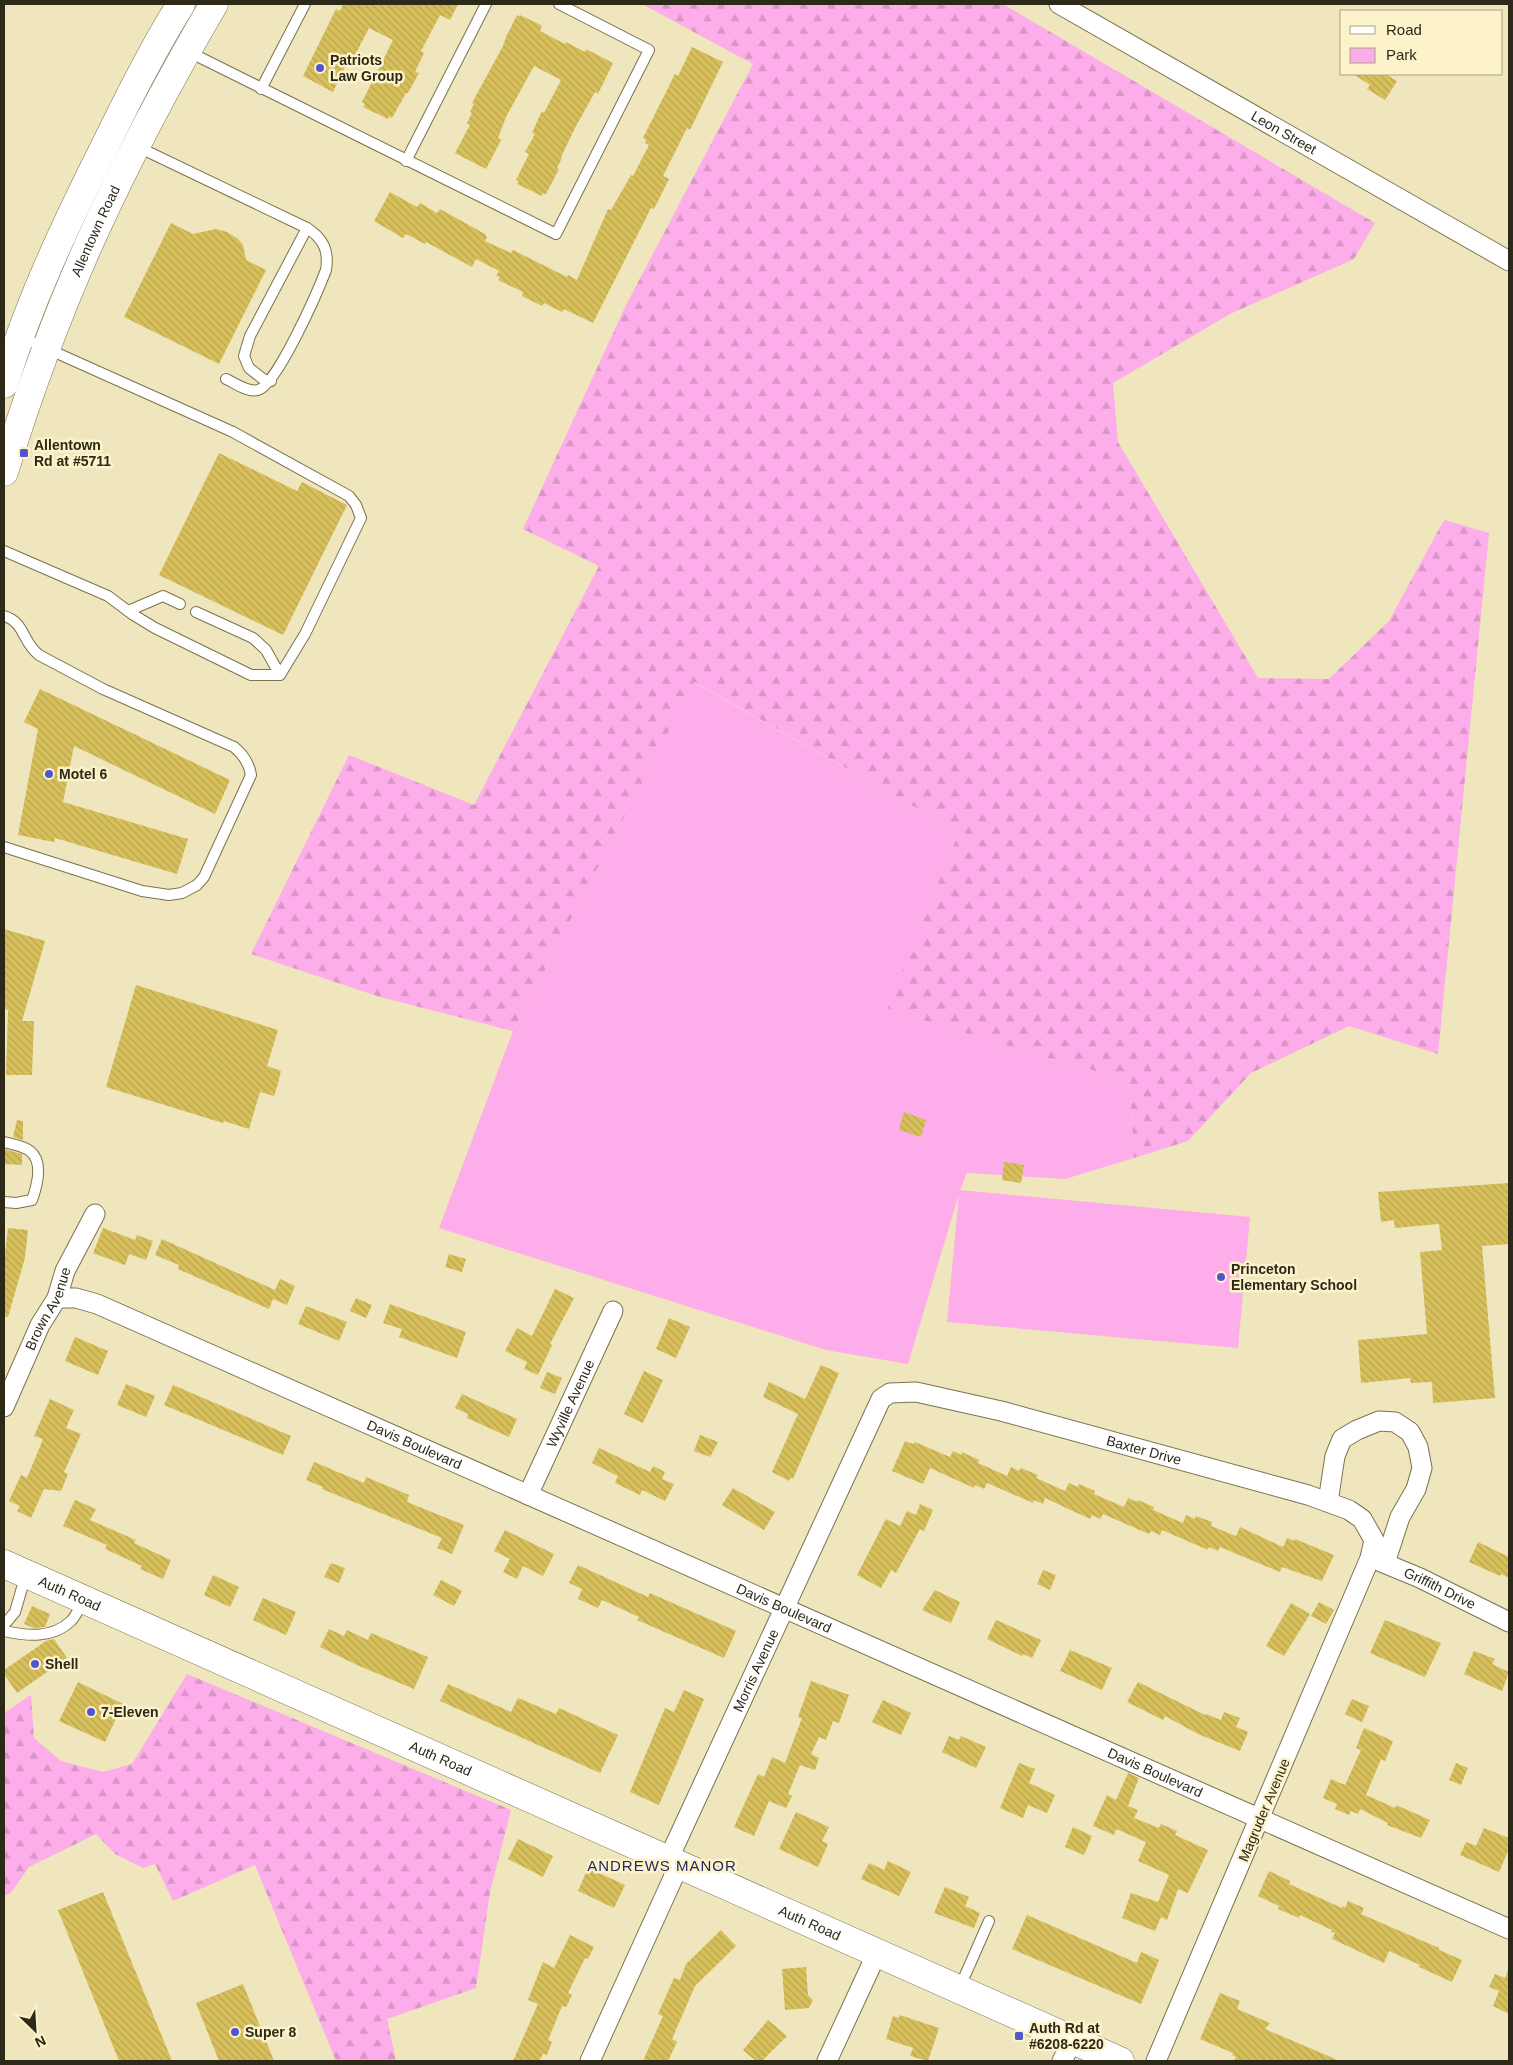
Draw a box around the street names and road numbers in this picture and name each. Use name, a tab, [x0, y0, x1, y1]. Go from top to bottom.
street label: Leon Street	[1248, 108, 1319, 157]
street label: Allentown Road	[68, 183, 123, 279]
street label: Brown Avenue	[22, 1265, 74, 1353]
street label: Wyville Avenue	[543, 1357, 598, 1450]
street label: Davis Boulevard	[365, 1417, 464, 1472]
street label: Baxter Drive	[1105, 1432, 1183, 1468]
street label: Griffith Drive	[1402, 1564, 1478, 1612]
street label: Auth Road	[36, 1573, 103, 1614]
street label: Davis Boulevard	[734, 1580, 834, 1636]
street label: Morris Avenue	[730, 1626, 782, 1714]
street label: Auth Road	[407, 1738, 474, 1779]
street label: Davis Boulevard	[1105, 1744, 1205, 1800]
street label: Magruder Avenue	[1235, 1756, 1293, 1864]
street label: Auth Road	[776, 1902, 843, 1944]

